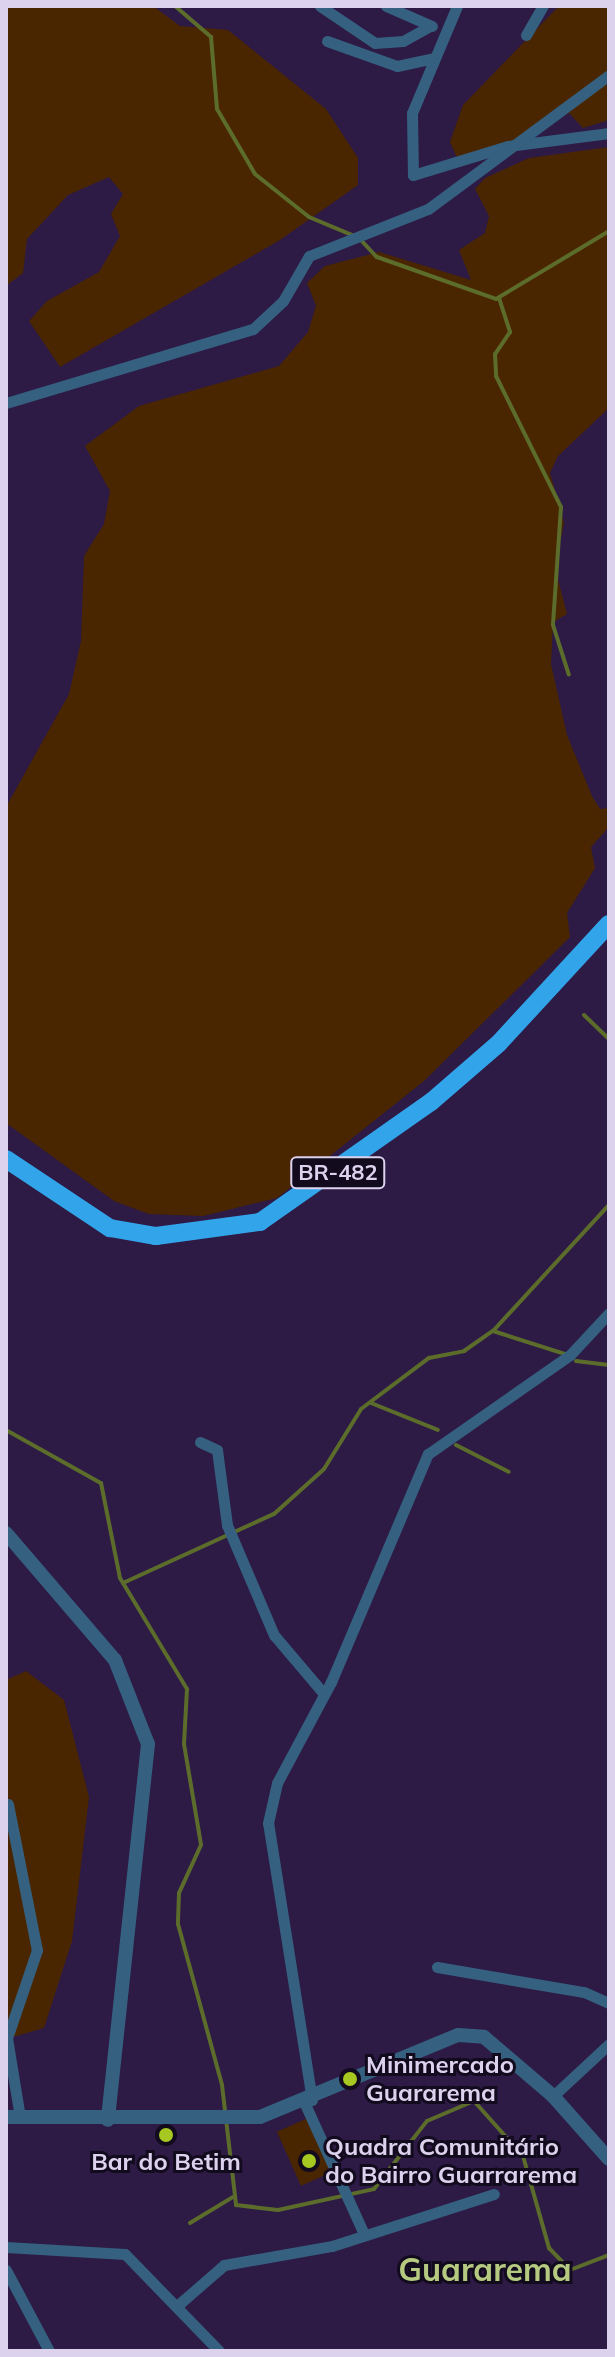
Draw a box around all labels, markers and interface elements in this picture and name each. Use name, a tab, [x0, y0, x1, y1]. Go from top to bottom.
road number: BR-482	[290, 1155, 386, 1191]
place label: Minimercado Guararema	[366, 2051, 514, 2107]
marker: Minimercado Guararema	[341, 2070, 359, 2088]
marker: Bar do Betim	[157, 2126, 175, 2144]
place label: Quadra Comunitário do Bairro Guarrarema	[325, 2133, 577, 2189]
place label: Bar do Betim	[91, 2148, 241, 2176]
marker: Quadra Comunitário do Bairro Guarrarema	[300, 2152, 318, 2170]
district label: Guararema	[398, 2250, 572, 2288]

